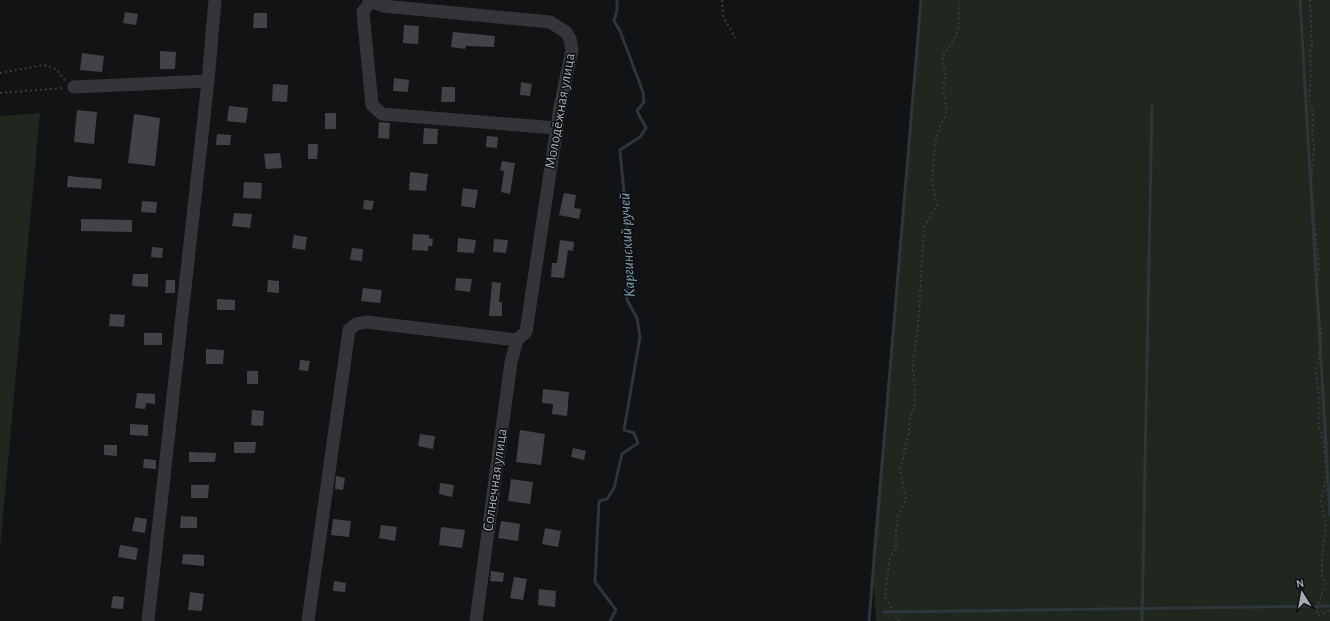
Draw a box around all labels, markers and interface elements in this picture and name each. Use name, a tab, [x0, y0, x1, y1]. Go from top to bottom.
street label: Молодёжная улица	[542, 52, 578, 170]
water label: Каргинский ручей	[616, 192, 639, 298]
street label: Солнечная улица	[480, 427, 510, 532]
north arrow	[1282, 573, 1322, 613]
text: N	[1295, 578, 1305, 590]

